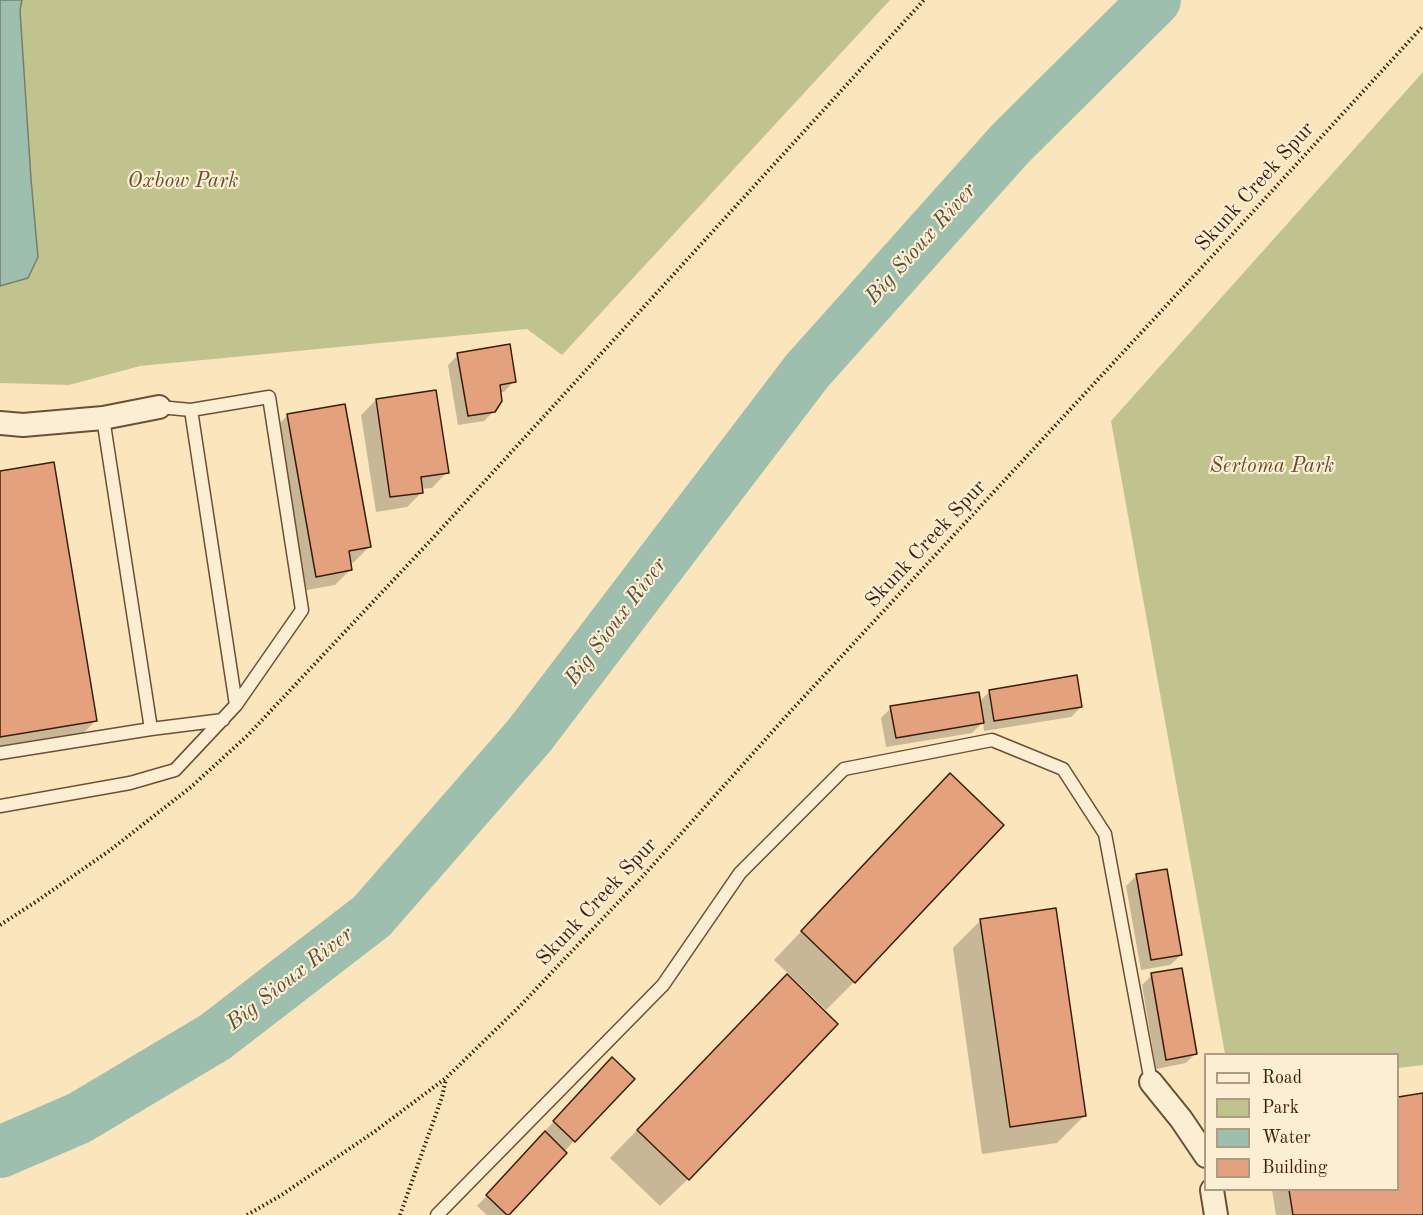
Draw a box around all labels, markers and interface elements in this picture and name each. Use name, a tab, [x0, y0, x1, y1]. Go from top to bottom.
street label: Skunk Creek Spur	[1190, 117, 1320, 257]
park label: Oxbow Park	[128, 168, 238, 194]
water label: Big Sioux River	[860, 178, 982, 310]
park label: Sertoma Park	[1210, 453, 1334, 479]
street label: Skunk Creek Spur	[860, 475, 992, 613]
water label: Big Sioux River	[559, 553, 673, 691]
street label: Skunk Creek Spur	[531, 833, 663, 971]
water label: Big Sioux River	[221, 921, 359, 1037]
legend	[1204, 1053, 1399, 1191]
text: Road	[1262, 1069, 1302, 1087]
text: Park	[1262, 1099, 1299, 1117]
text: Water	[1262, 1129, 1311, 1147]
text: Building	[1262, 1159, 1327, 1177]

